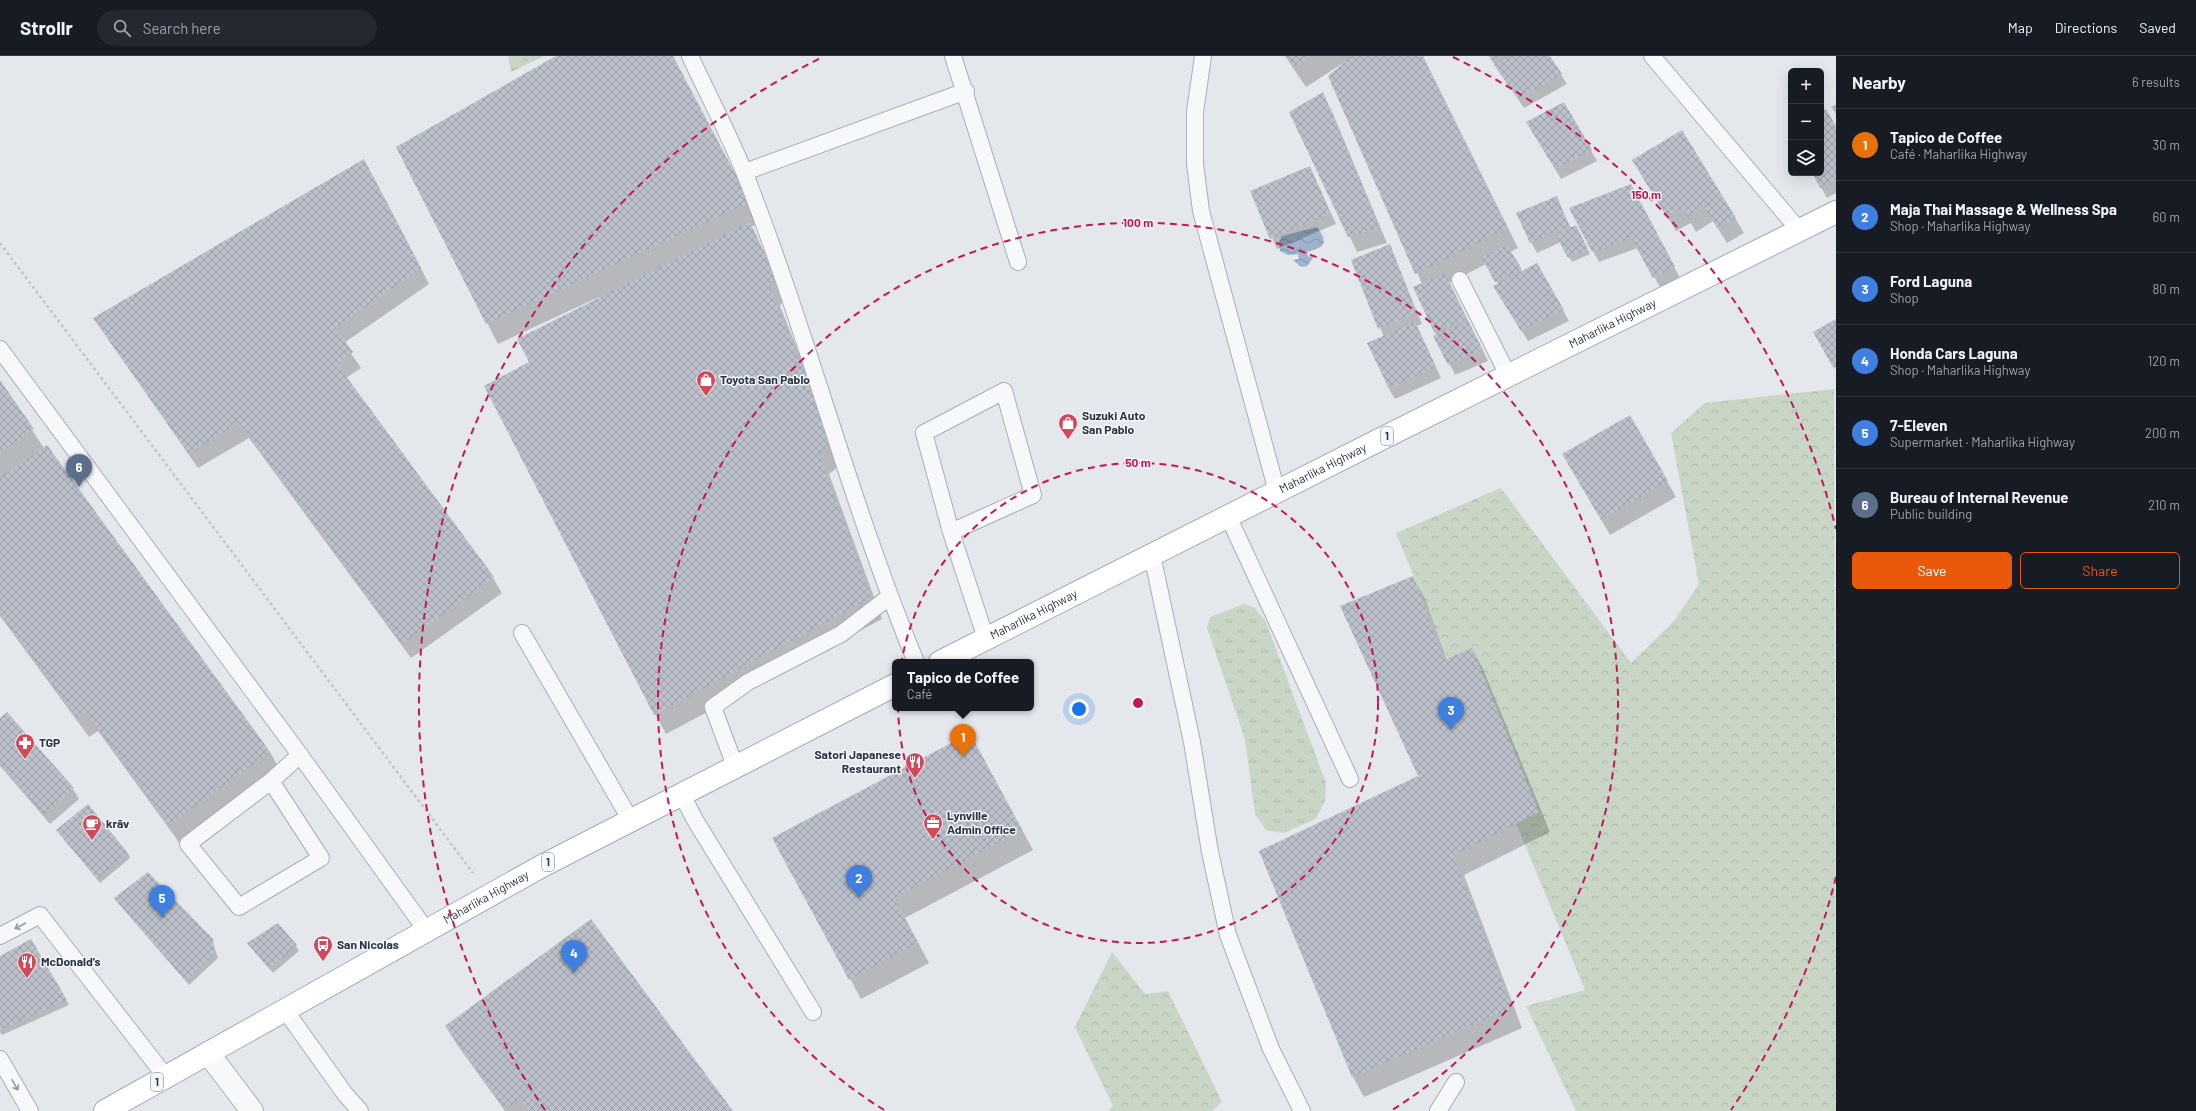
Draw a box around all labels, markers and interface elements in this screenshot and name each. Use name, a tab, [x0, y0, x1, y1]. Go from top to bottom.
search box	[97, 10, 377, 46]
text: Strollr	[20, 16, 73, 39]
icon: search	[111, 17, 133, 39]
text: Search here	[143, 19, 221, 37]
text: Map	[2008, 19, 2033, 36]
text: Directions	[2055, 19, 2117, 36]
text: Saved	[2139, 19, 2176, 36]
map controls	[1788, 68, 1824, 176]
button: +	[1788, 68, 1824, 104]
text: Nearby	[1852, 72, 1906, 92]
text: 6 results	[2132, 74, 2180, 90]
button: −	[1788, 104, 1824, 140]
text: Tapico de Coffee	[1890, 128, 2002, 146]
text: 1	[1863, 137, 1867, 153]
text: 30 m	[2153, 137, 2180, 153]
button: layers	[1788, 140, 1824, 176]
text: Café · Maharlika Highway	[1890, 146, 2027, 162]
text: 150 m	[1631, 187, 1661, 201]
text: Maja Thai Massage & Wellness Spa	[1890, 200, 2117, 218]
text: 2	[1861, 209, 1869, 225]
text: 60 m	[2153, 209, 2180, 225]
text: 100 m	[1123, 215, 1153, 229]
text: Shop · Maharlika Highway	[1890, 218, 2030, 234]
text: Ford Laguna	[1890, 272, 1972, 290]
text: 3	[1861, 281, 1869, 297]
text: 80 m	[2153, 281, 2180, 297]
text: Shop	[1890, 290, 1919, 306]
street label: Maharlika Highway	[1566, 295, 1659, 350]
text: Honda Cars Laguna	[1890, 344, 2018, 362]
text: 4	[1861, 353, 1869, 369]
text: 120 m	[2148, 353, 2180, 369]
text: Shop · Maharlika Highway	[1890, 362, 2030, 378]
shop icon: Toyota San Pablo	[695, 369, 717, 397]
place label: Toyota San Pablo	[720, 372, 810, 386]
place label: Suzuki Auto San Pablo	[1082, 408, 1146, 436]
shop icon: Suzuki Auto San Pablo	[1057, 412, 1079, 440]
text: 7-Eleven	[1890, 416, 1947, 434]
text: 5	[1861, 425, 1869, 441]
text: 200 m	[2145, 425, 2180, 441]
road number: 1	[1381, 427, 1393, 445]
text: Supermarket · Maharlika Highway	[1890, 434, 2075, 450]
street label: Maharlika Highway	[1276, 439, 1369, 495]
pin: 6	[66, 454, 92, 487]
text: 50 m	[1125, 455, 1151, 469]
text: Bureau of Internal Revenue	[1890, 488, 2069, 506]
text: 6	[1862, 497, 1868, 513]
text: 210 m	[2148, 497, 2180, 513]
text: Public building	[1890, 506, 1972, 522]
button: Save	[1852, 552, 2012, 589]
button: Share	[2020, 552, 2180, 589]
street label: Maharlika Highway	[987, 586, 1080, 642]
popup	[892, 659, 1034, 711]
text: Tapico de Coffee	[907, 668, 1019, 686]
text: Café	[907, 686, 932, 702]
centre of rings	[1131, 696, 1145, 710]
pin: 3	[1438, 697, 1464, 730]
your location	[1069, 699, 1089, 719]
pin: 1	[950, 724, 976, 757]
pharmacy icon: TGP	[14, 732, 36, 760]
place label: TGP	[39, 735, 60, 749]
place label: Satori Japanese Restaurant	[814, 747, 901, 775]
restaurant icon: Satori Japanese Restaurant	[904, 751, 926, 779]
place label: Lynville Admin Office	[947, 808, 1016, 836]
office icon: Lynville Admin Office	[922, 812, 944, 840]
cafe icon: krāv	[81, 813, 103, 841]
place label: krāv	[106, 816, 129, 830]
road number: 1	[542, 853, 554, 871]
pin: 2	[846, 865, 872, 898]
street label: Maharlika Highway	[440, 867, 531, 926]
pin: 5	[149, 885, 175, 918]
one-way arrow	[14, 922, 26, 930]
bus stop icon: San Nicolas	[312, 934, 334, 962]
place label: San Nicolas	[337, 937, 399, 951]
pin: 4	[561, 940, 587, 973]
restaurant icon: McDonald's	[16, 951, 38, 979]
place label: McDonald's	[41, 954, 101, 968]
road number: 1	[151, 1073, 163, 1091]
one-way arrow	[11, 1079, 19, 1091]

